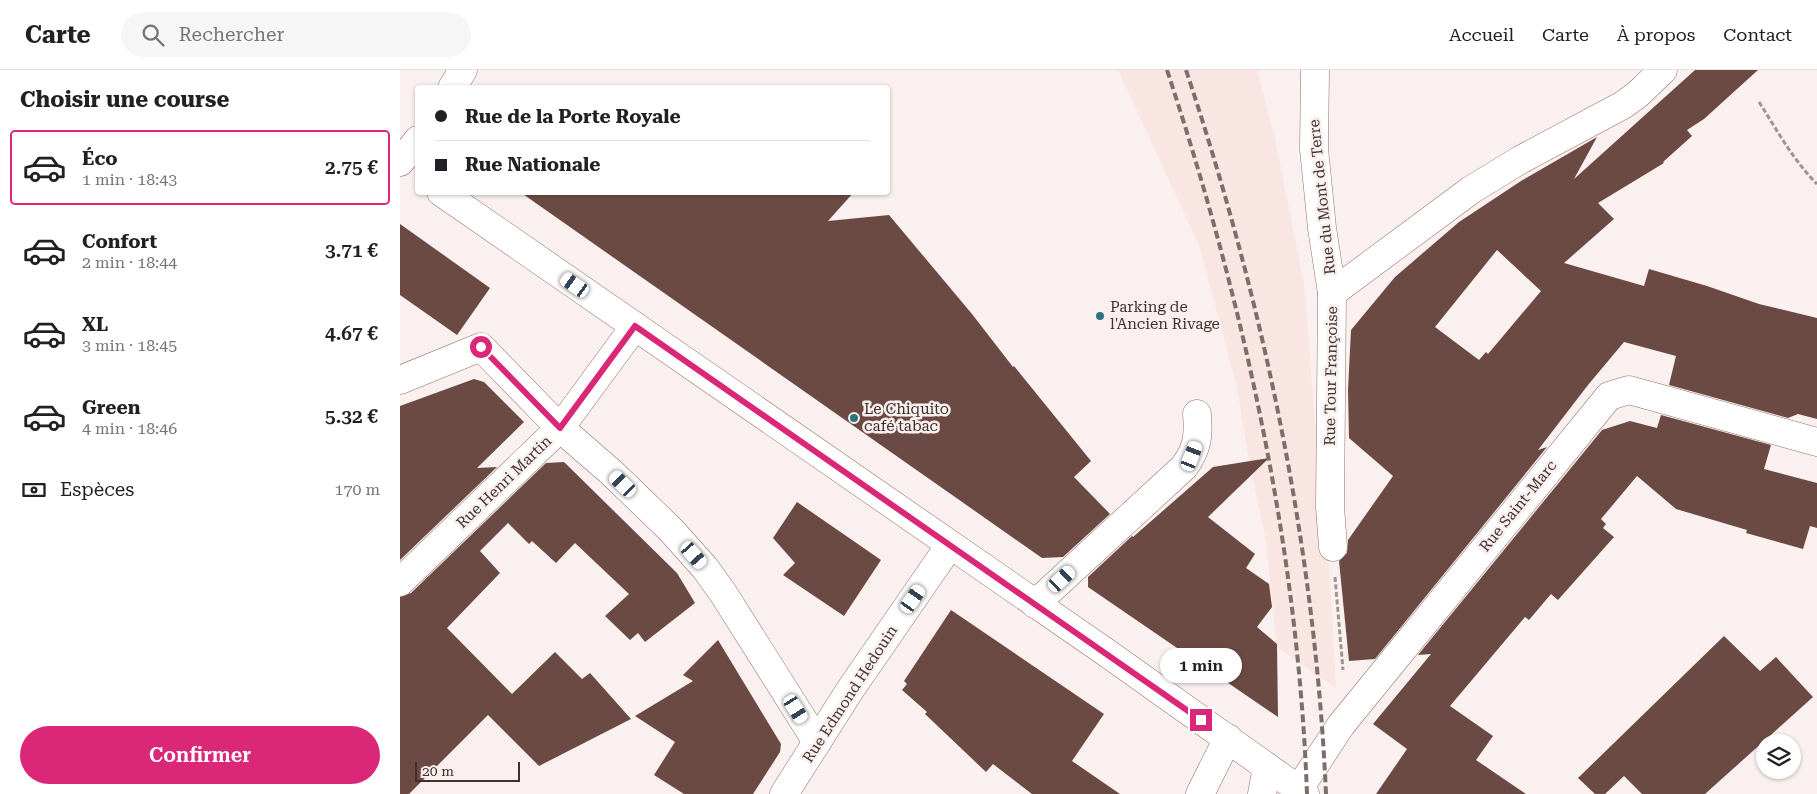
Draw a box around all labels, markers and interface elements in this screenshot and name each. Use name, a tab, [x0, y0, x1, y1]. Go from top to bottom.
search box	[121, 12, 471, 57]
text: Carte	[25, 21, 91, 49]
icon: search	[139, 21, 167, 49]
text: Rechercher	[179, 23, 284, 46]
text: Accueil	[1449, 24, 1514, 45]
text: Carte	[1542, 24, 1589, 45]
text: À propos	[1617, 24, 1695, 45]
text: Contact	[1723, 24, 1792, 45]
text: Choisir une course	[20, 87, 229, 112]
text: Rue de la Porte Royale	[465, 105, 681, 128]
street label: Rue du Mont de Terre	[1305, 118, 1339, 276]
icon: car	[22, 145, 67, 190]
text: Éco	[82, 147, 118, 170]
text: Rue Nationale	[465, 153, 600, 176]
text: 2.75 €	[325, 156, 378, 179]
text: 1 min · 18:43	[82, 170, 177, 189]
icon: car	[22, 228, 67, 273]
text: Confort	[82, 230, 157, 253]
text: 3.71 €	[325, 239, 378, 262]
text: 2 min · 18:44	[82, 253, 177, 272]
car	[558, 270, 591, 300]
place label: Parking de l'Ancien Rivage	[1110, 298, 1220, 333]
street label: Rue Tour Françoise	[1321, 306, 1341, 446]
marker: Parking de l'Ancien Rivage	[1094, 310, 1106, 322]
icon: car	[22, 311, 67, 356]
text: XL	[82, 313, 108, 336]
text: 4.67 €	[325, 322, 378, 345]
text: 3 min · 18:45	[82, 336, 177, 355]
route start	[470, 336, 492, 358]
icon: car	[22, 394, 67, 439]
text: Green	[82, 396, 140, 419]
place label: Le Chiquito café tabac	[864, 400, 949, 435]
text: 5.32 €	[325, 405, 378, 428]
marker: Le Chiquito café tabac	[848, 412, 860, 424]
text: 4 min · 18:46	[82, 419, 177, 438]
street label: Rue Henri Martin	[453, 432, 556, 532]
car	[1179, 439, 1204, 473]
street label: Rue Saint-Marc	[1476, 457, 1560, 555]
car	[607, 468, 639, 500]
icon: cash	[20, 476, 48, 504]
text: Espèces	[60, 478, 134, 501]
text: 170 m	[334, 480, 380, 499]
car	[678, 539, 709, 571]
car	[1045, 563, 1078, 595]
car	[898, 582, 927, 616]
street label: Rue Edmond Hedouin	[799, 622, 901, 766]
callout: 1 min	[1160, 648, 1242, 682]
text: 1 min	[1179, 656, 1223, 675]
car	[781, 692, 810, 726]
route end	[1190, 709, 1212, 731]
button: Confirmer	[20, 726, 380, 784]
map controls	[1756, 734, 1801, 779]
button: layers	[1756, 734, 1801, 779]
scale bar	[415, 759, 520, 782]
text: 20 m	[422, 763, 454, 779]

